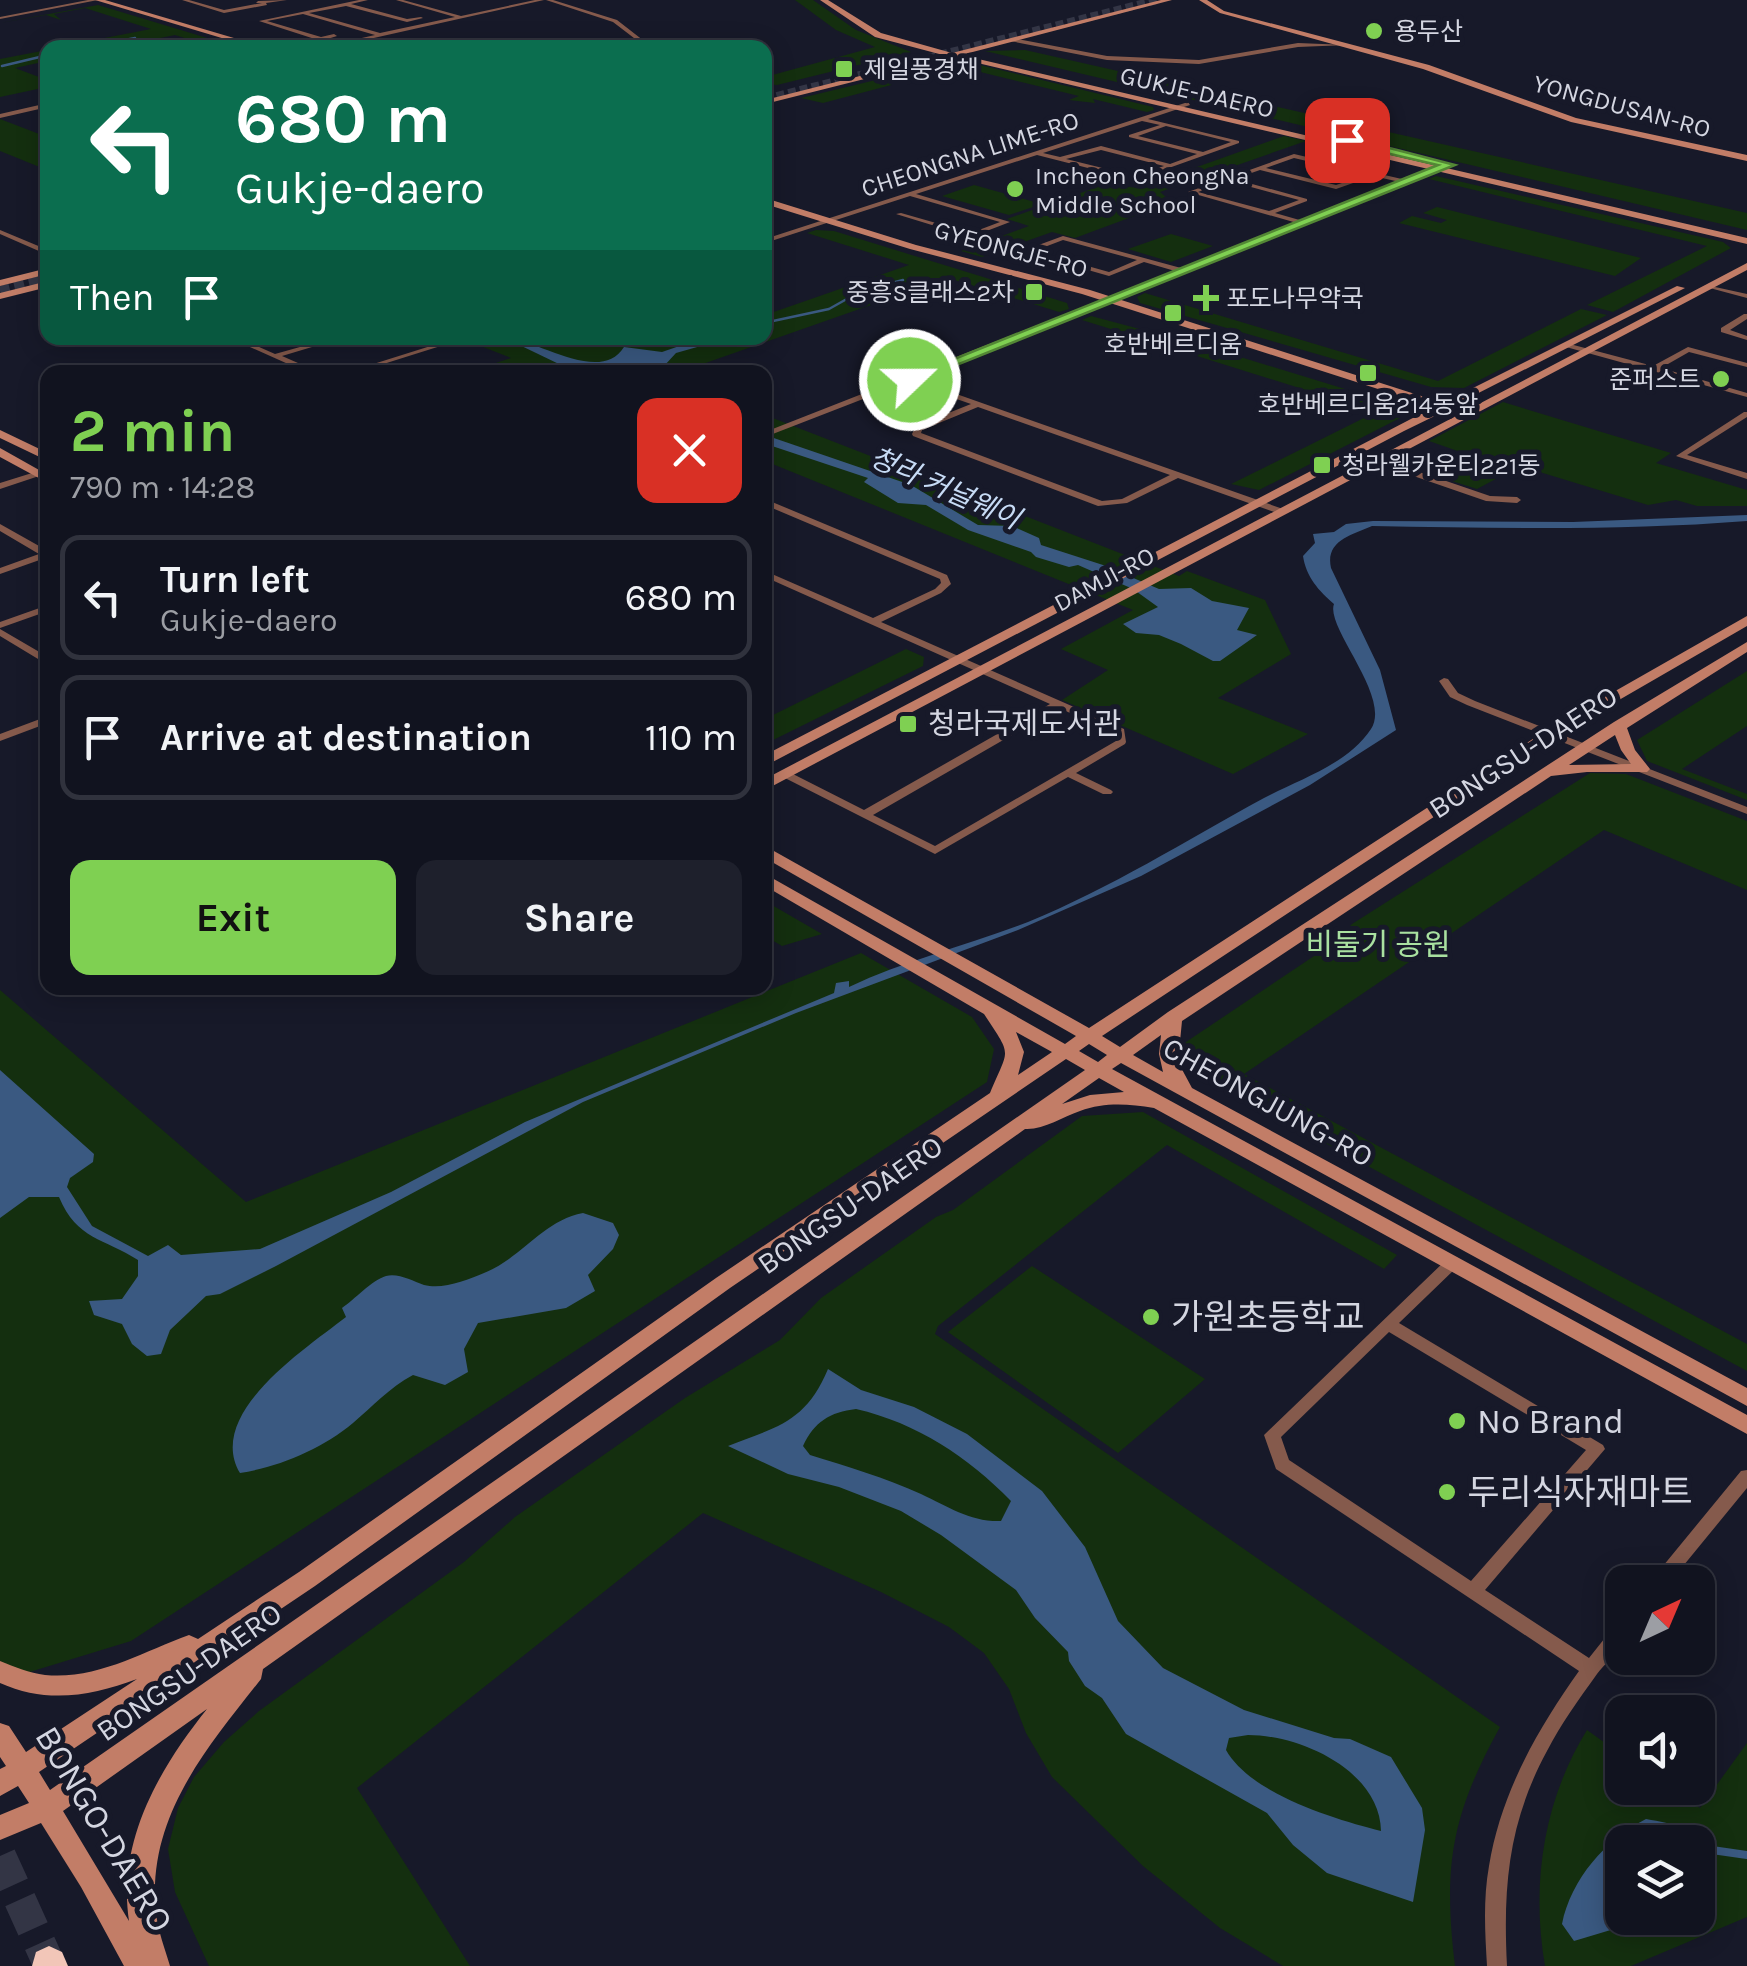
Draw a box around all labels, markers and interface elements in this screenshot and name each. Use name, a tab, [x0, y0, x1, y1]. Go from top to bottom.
place label: 용두산	[1394, 17, 1463, 46]
marker: 용두산	[1363, 20, 1385, 42]
place label: 제일풍경채	[864, 55, 979, 84]
marker: 제일풍경채	[833, 58, 855, 80]
street label: GUKJE-DAERO	[1117, 60, 1277, 124]
street label: YONGDUSAN-RO	[1530, 68, 1714, 144]
text: 680 m	[235, 78, 451, 160]
icon: left	[70, 80, 200, 210]
pin	[1305, 98, 1390, 183]
street label: CHEONGNA LIME-RO	[858, 105, 1082, 203]
icon: arrive	[1320, 113, 1375, 168]
place label: Incheon CheongNa Middle School	[1035, 161, 1250, 219]
text: Gukje-daero	[235, 162, 485, 214]
marker: Incheon CheongNa Middle School	[1004, 178, 1026, 200]
street label: GYEONGJE-RO	[931, 215, 1091, 283]
icon: arrive	[174, 270, 229, 325]
text: Then	[70, 275, 154, 320]
place label: 중흥S클래스2차	[846, 278, 1014, 307]
marker: 중흥S클래스2차	[1023, 281, 1045, 303]
place label: 포도나무약국	[1226, 284, 1364, 313]
marker: 포도나무약국	[1195, 287, 1217, 309]
marker: 호반베르디움	[1162, 302, 1184, 324]
position arrow	[858, 328, 962, 432]
place label: 호반베르디움	[1104, 330, 1242, 359]
marker: 호반베르디움214동앞	[1357, 362, 1379, 384]
place label: 준퍼스트	[1609, 365, 1701, 394]
marker: 준퍼스트	[1710, 368, 1732, 390]
place label: 호반베르디움214동앞	[1258, 390, 1478, 419]
text: 2 min	[70, 396, 235, 466]
button: close	[637, 398, 742, 503]
water label: 청라 커널웨이	[865, 440, 1027, 537]
place label: 청라웰카운티221동	[1342, 451, 1540, 480]
marker: 청라웰카운티221동	[1311, 454, 1333, 476]
text: 790 m · 14:28	[70, 469, 255, 506]
street label: DAMJI-RO	[1049, 541, 1159, 617]
text: Turn left	[160, 557, 310, 602]
icon: left	[75, 570, 130, 625]
text: 680 m	[625, 575, 737, 620]
text: Gukje-daero	[160, 602, 337, 639]
street label: BONGSU-DAERO	[1422, 678, 1624, 826]
place label: 청라국제도서관	[928, 706, 1121, 742]
icon: arrive	[75, 710, 130, 765]
marker: 청라국제도서관	[897, 713, 919, 735]
text: Arrive at destination	[160, 715, 532, 760]
text: 110 m	[645, 715, 737, 760]
button: Exit	[70, 860, 396, 975]
button: Share	[416, 860, 742, 975]
park label: 비둘기 공원	[1305, 927, 1451, 963]
street label: CHEONGJUNG-RO	[1157, 1029, 1379, 1175]
street label: BONGSU-DAERO	[751, 1128, 949, 1282]
place label: 가원초등학교	[1171, 1297, 1364, 1338]
marker: 가원초등학교	[1140, 1306, 1162, 1328]
place label: No Brand	[1477, 1401, 1624, 1442]
marker: No Brand	[1446, 1410, 1468, 1432]
place label: 두리식자재마트	[1467, 1472, 1692, 1513]
marker: 두리식자재마트	[1436, 1481, 1458, 1503]
north arrow	[1605, 1565, 1715, 1675]
map controls	[1605, 1565, 1715, 1935]
street label: BONGSU-DAERO	[90, 1595, 288, 1749]
button: sound	[1605, 1695, 1715, 1805]
street label: BONGO-DAERO	[27, 1719, 181, 1939]
button: layers	[1605, 1825, 1715, 1935]

